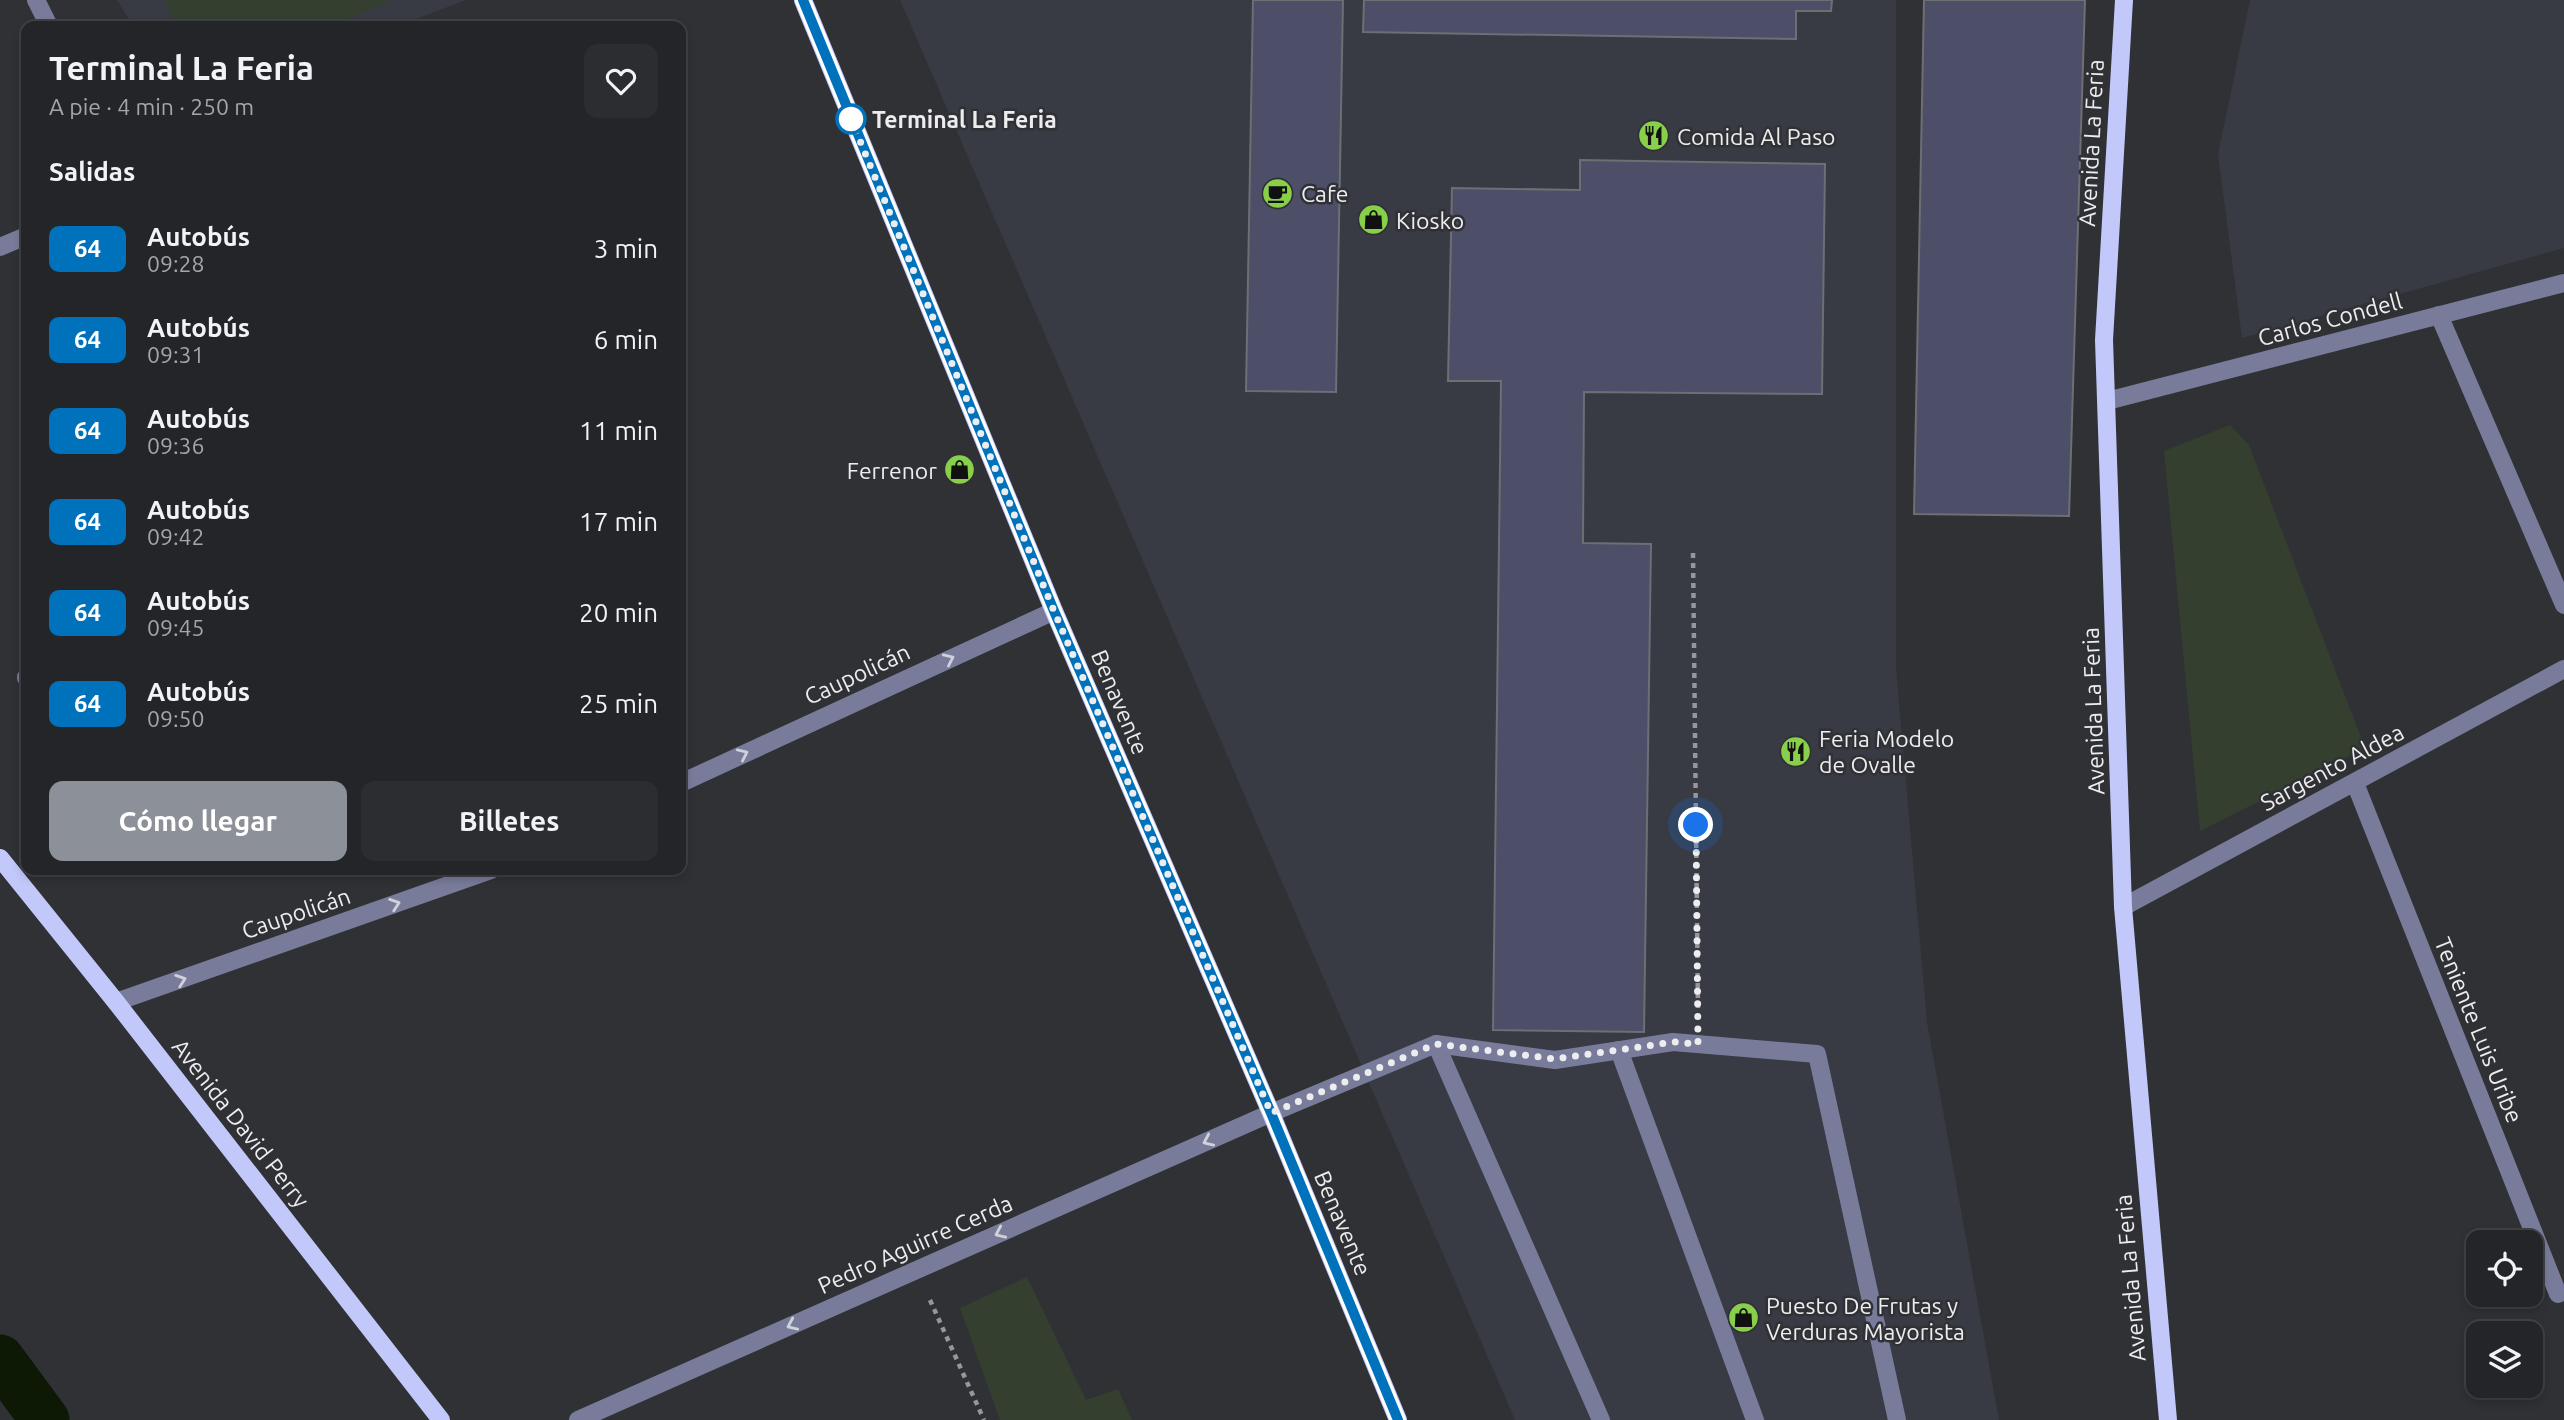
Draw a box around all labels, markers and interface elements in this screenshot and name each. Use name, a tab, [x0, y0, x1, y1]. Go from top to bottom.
button: heart	[584, 44, 658, 118]
text: Terminal La Feria	[49, 49, 314, 86]
street label: Avenida La Feria	[2074, 59, 2108, 227]
text: A pie · 4 min · 250 m	[49, 94, 254, 119]
marker: Terminal La Feria	[836, 104, 866, 134]
place label: Terminal La Feria	[872, 107, 1057, 132]
restaurant icon: Comida Al Paso	[1637, 119, 1671, 153]
place label: Comida Al Paso	[1677, 124, 1836, 149]
text: Salidas	[49, 157, 135, 186]
cafe icon: Cafe	[1261, 176, 1295, 210]
place label: Cafe	[1301, 181, 1348, 206]
shop icon: Kiosko	[1356, 203, 1390, 237]
place label: Kiosko	[1396, 208, 1464, 233]
text: Autobús	[147, 222, 250, 251]
text: 3 min	[594, 234, 658, 263]
text: 64	[74, 235, 101, 262]
text: 09:28	[147, 251, 205, 276]
street label: Carlos Condell	[2255, 288, 2405, 350]
text: Autobús	[147, 313, 250, 342]
text: 6 min	[594, 325, 658, 354]
text: 64	[74, 326, 101, 353]
text: 09:31	[147, 342, 205, 367]
text: Autobús	[147, 404, 250, 433]
text: 11 min	[579, 416, 658, 445]
text: 64	[74, 417, 101, 444]
text: 09:36	[147, 433, 205, 458]
shop icon: Ferrenor	[943, 453, 977, 487]
place label: Ferrenor	[847, 458, 937, 483]
text: Autobús	[147, 495, 250, 524]
text: 17 min	[579, 507, 658, 536]
text: 64	[74, 508, 101, 535]
text: 09:42	[147, 524, 205, 549]
text: Autobús	[147, 586, 250, 615]
text: 20 min	[579, 598, 658, 627]
text: 64	[74, 599, 101, 626]
text: 09:45	[147, 615, 205, 640]
street label: Avenida La Feria	[2078, 627, 2108, 795]
street label: Caupolicán	[800, 639, 914, 709]
street label: Benavente	[1087, 646, 1153, 758]
one-way arrow	[942, 653, 955, 667]
text: Autobús	[147, 677, 250, 706]
text: 25 min	[579, 689, 658, 718]
text: 64	[74, 690, 101, 717]
text: 09:50	[147, 706, 205, 731]
street label: Sargento Aldea	[2256, 719, 2408, 815]
place label: Feria Modelo de Ovalle	[1819, 726, 1954, 777]
restaurant icon: Feria Modelo de Ovalle	[1779, 734, 1813, 768]
one-way arrow	[736, 748, 748, 762]
button: Cómo llegar	[49, 781, 347, 861]
button: Billetes	[361, 781, 658, 861]
your location	[1678, 807, 1713, 842]
street label: Caupolicán	[238, 883, 354, 943]
one-way arrow	[389, 898, 401, 912]
street label: Teniente Luis Uribe	[2430, 934, 2528, 1126]
one-way arrow	[174, 974, 186, 988]
street label: Avenida David Perry	[168, 1034, 314, 1212]
one-way arrow	[1203, 1133, 1216, 1147]
street label: Benavente	[1310, 1167, 1376, 1279]
street label: Pedro Aguirre Cerda	[814, 1190, 1016, 1298]
street label: Avenida La Feria	[2110, 1193, 2150, 1363]
one-way arrow	[995, 1225, 1008, 1239]
map controls	[2466, 1230, 2543, 1398]
button: locate	[2466, 1230, 2543, 1307]
place label: Puesto De Frutas y Verduras Mayorista	[1766, 1293, 1965, 1344]
shop icon: Puesto De Frutas y Verduras Mayorista	[1726, 1301, 1760, 1335]
one-way arrow	[787, 1317, 800, 1331]
button: layers	[2466, 1321, 2543, 1398]

